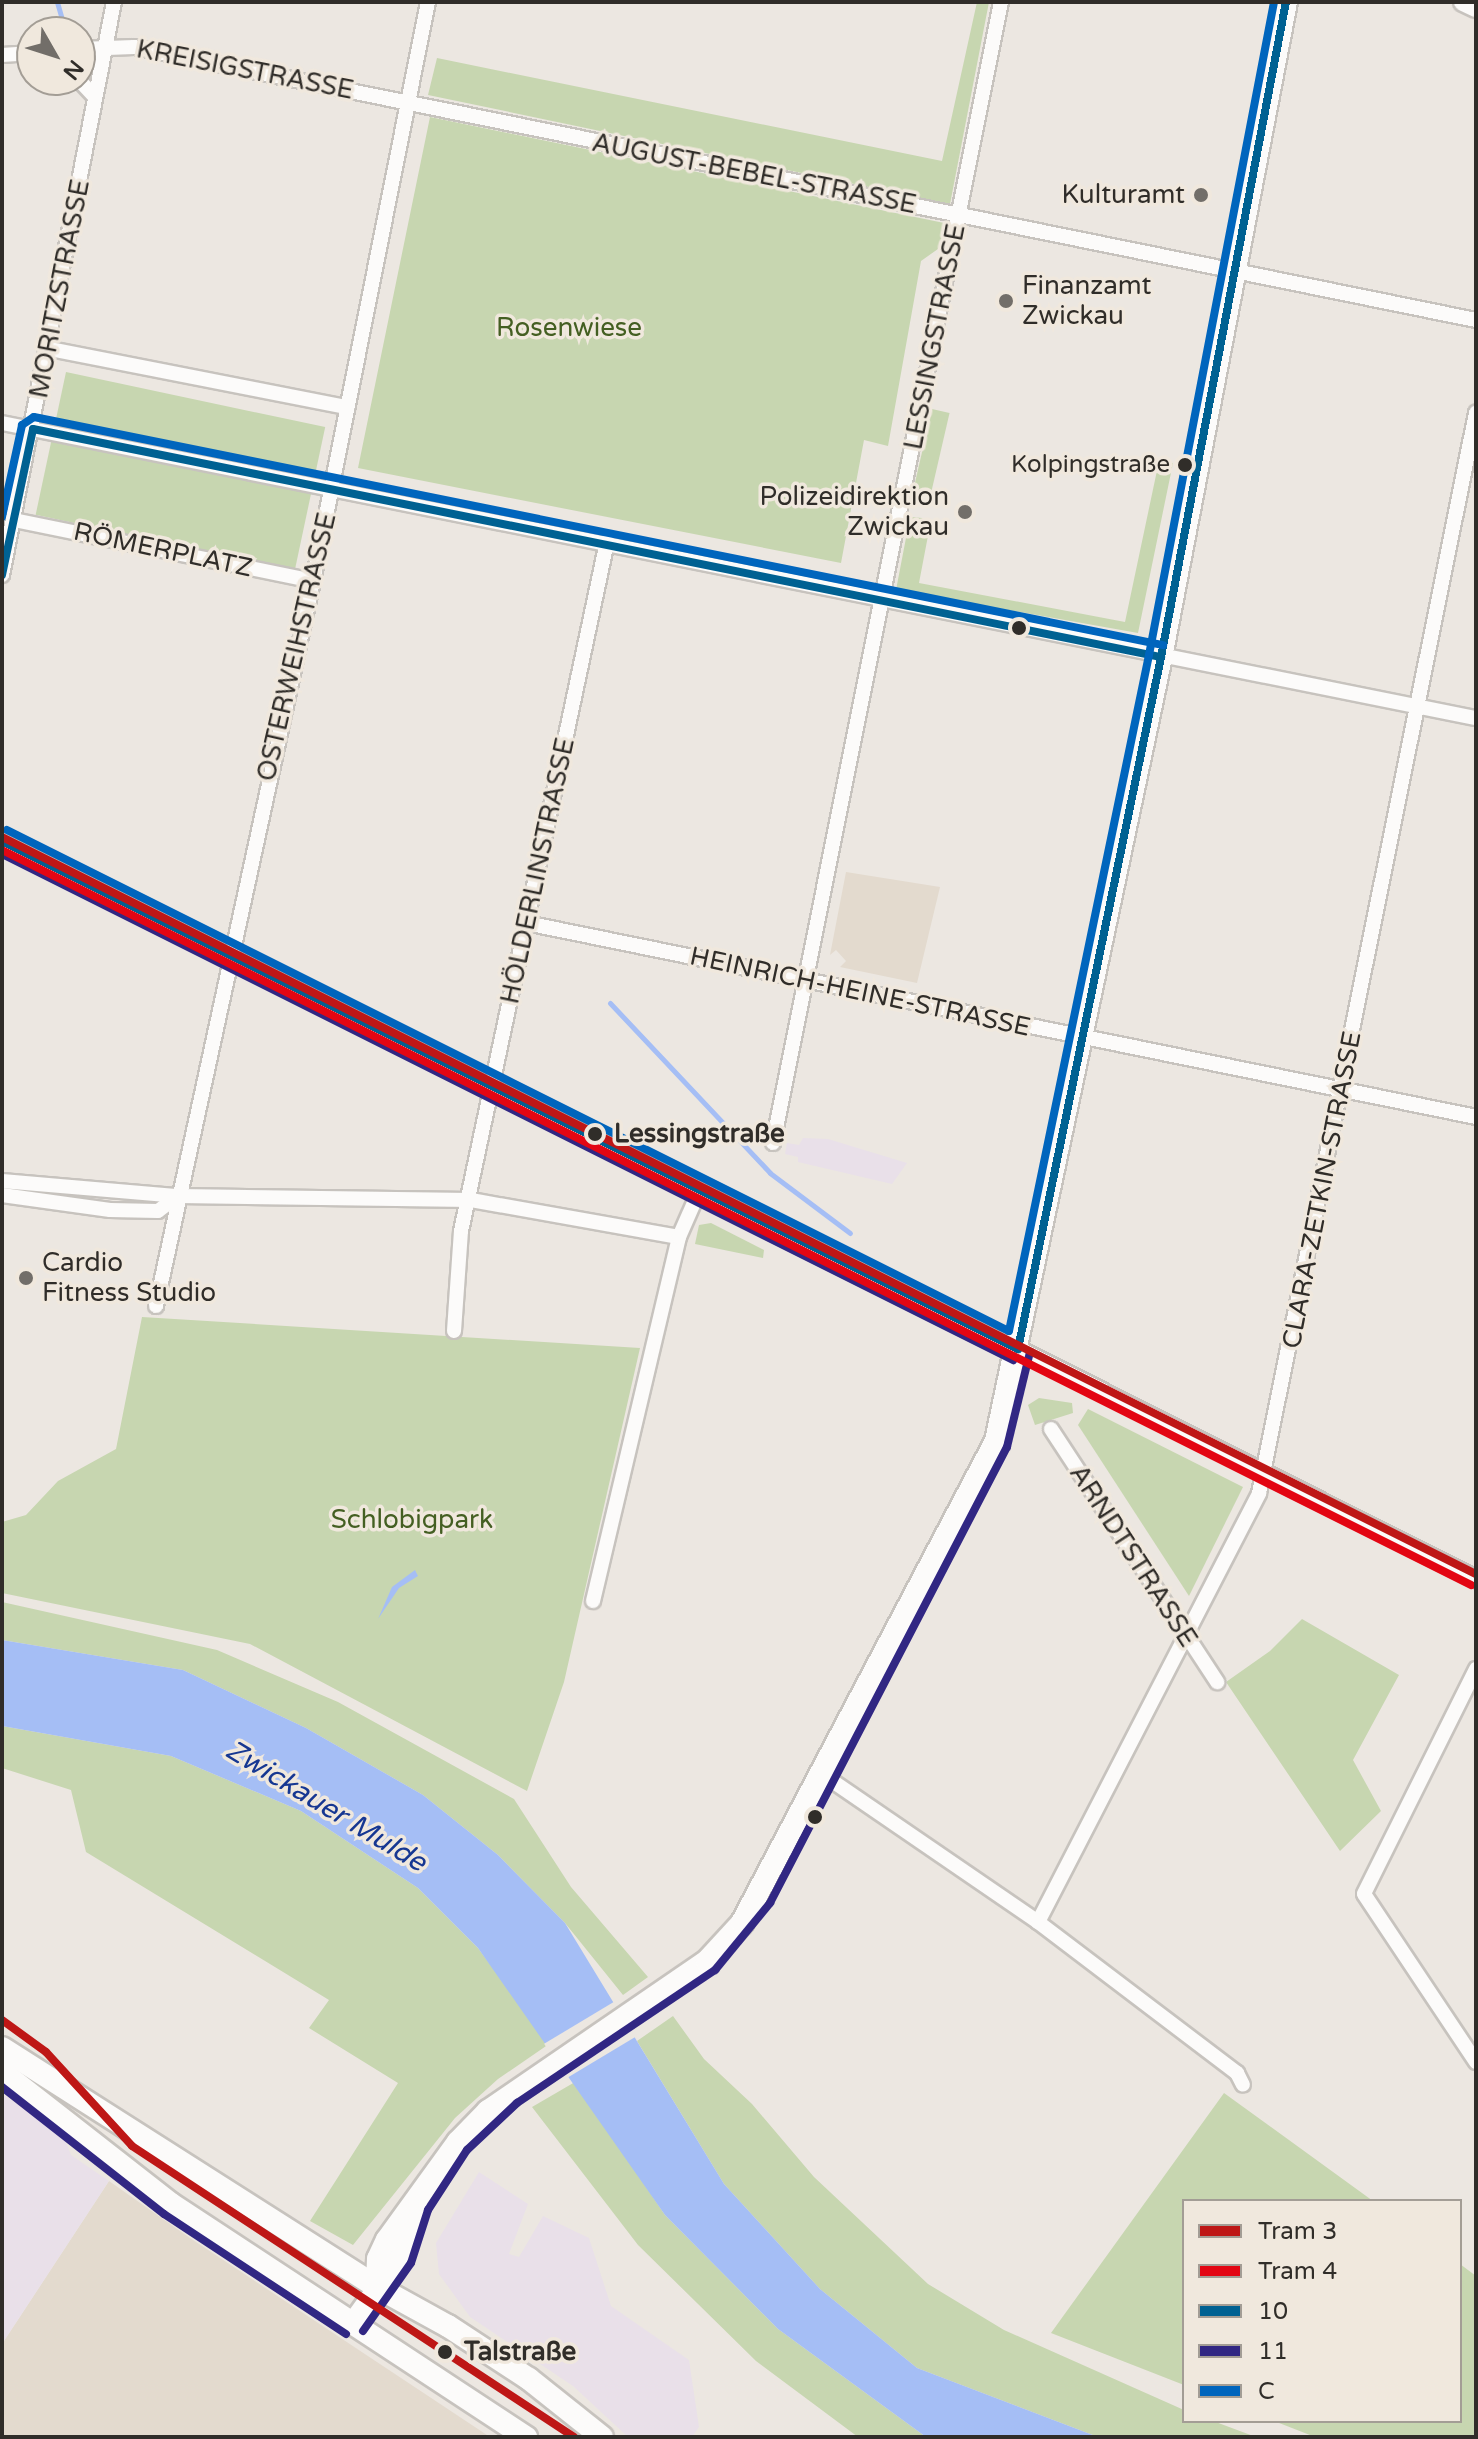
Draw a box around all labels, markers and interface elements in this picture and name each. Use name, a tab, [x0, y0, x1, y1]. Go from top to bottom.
north arrow	[16, 16, 96, 96]
street label: KREISIGSTRASSE	[134, 34, 356, 106]
text: N	[57, 55, 89, 85]
street label: AUGUST-BEBEL-STRASSE	[589, 127, 919, 221]
street label: MORITZSTRASSE	[24, 177, 96, 401]
place label: Kulturamt	[1061, 179, 1185, 211]
marker: Kulturamt	[1192, 186, 1210, 204]
street label: LESSINGSTRASSE	[898, 222, 972, 452]
place label: Finanzamt Zwickau	[1022, 270, 1151, 332]
marker: Finanzamt Zwickau	[997, 292, 1015, 310]
park label: Rosenwiese	[496, 312, 642, 344]
place label: Kolpingstraße	[1011, 451, 1170, 479]
marker: Kolpingstraße	[1177, 457, 1193, 473]
place label: Polizeidirektion Zwickau	[760, 481, 949, 542]
marker: Polizeidirektion Zwickau	[956, 503, 974, 521]
street label: OSTERWEIHSTRASSE	[251, 510, 343, 784]
street label: RÖMERPLATZ	[71, 516, 255, 584]
unlabelled marker	[1011, 620, 1027, 636]
street label: HÖLDERLINSTRASSE	[495, 735, 581, 1007]
street label: HEINRICH-HEINE-STRASSE	[687, 941, 1033, 1043]
street label: CLARA-ZETKIN-STRASSE	[1276, 1029, 1368, 1351]
place label: Lessingstraße	[614, 1118, 785, 1150]
marker: Lessingstraße	[583, 1122, 607, 1146]
place label: Cardio Fitness Studio	[42, 1247, 216, 1308]
marker: Cardio Fitness Studio	[17, 1269, 35, 1287]
street label: ARNDTSTRASSE	[1063, 1459, 1203, 1653]
park label: Schlobigpark	[331, 1504, 493, 1536]
water label: Zwickauer Mulde	[220, 1733, 432, 1879]
unlabelled marker	[807, 1809, 823, 1825]
legend	[1182, 2199, 1462, 2423]
text: Tram 3	[1258, 2217, 1337, 2246]
text: Tram 4	[1258, 2257, 1337, 2286]
text: 10	[1258, 2297, 1288, 2326]
place label: Talstraße	[464, 2336, 576, 2368]
text: 11	[1258, 2337, 1288, 2366]
marker: Talstraße	[433, 2340, 457, 2364]
text: C	[1258, 2377, 1275, 2406]

